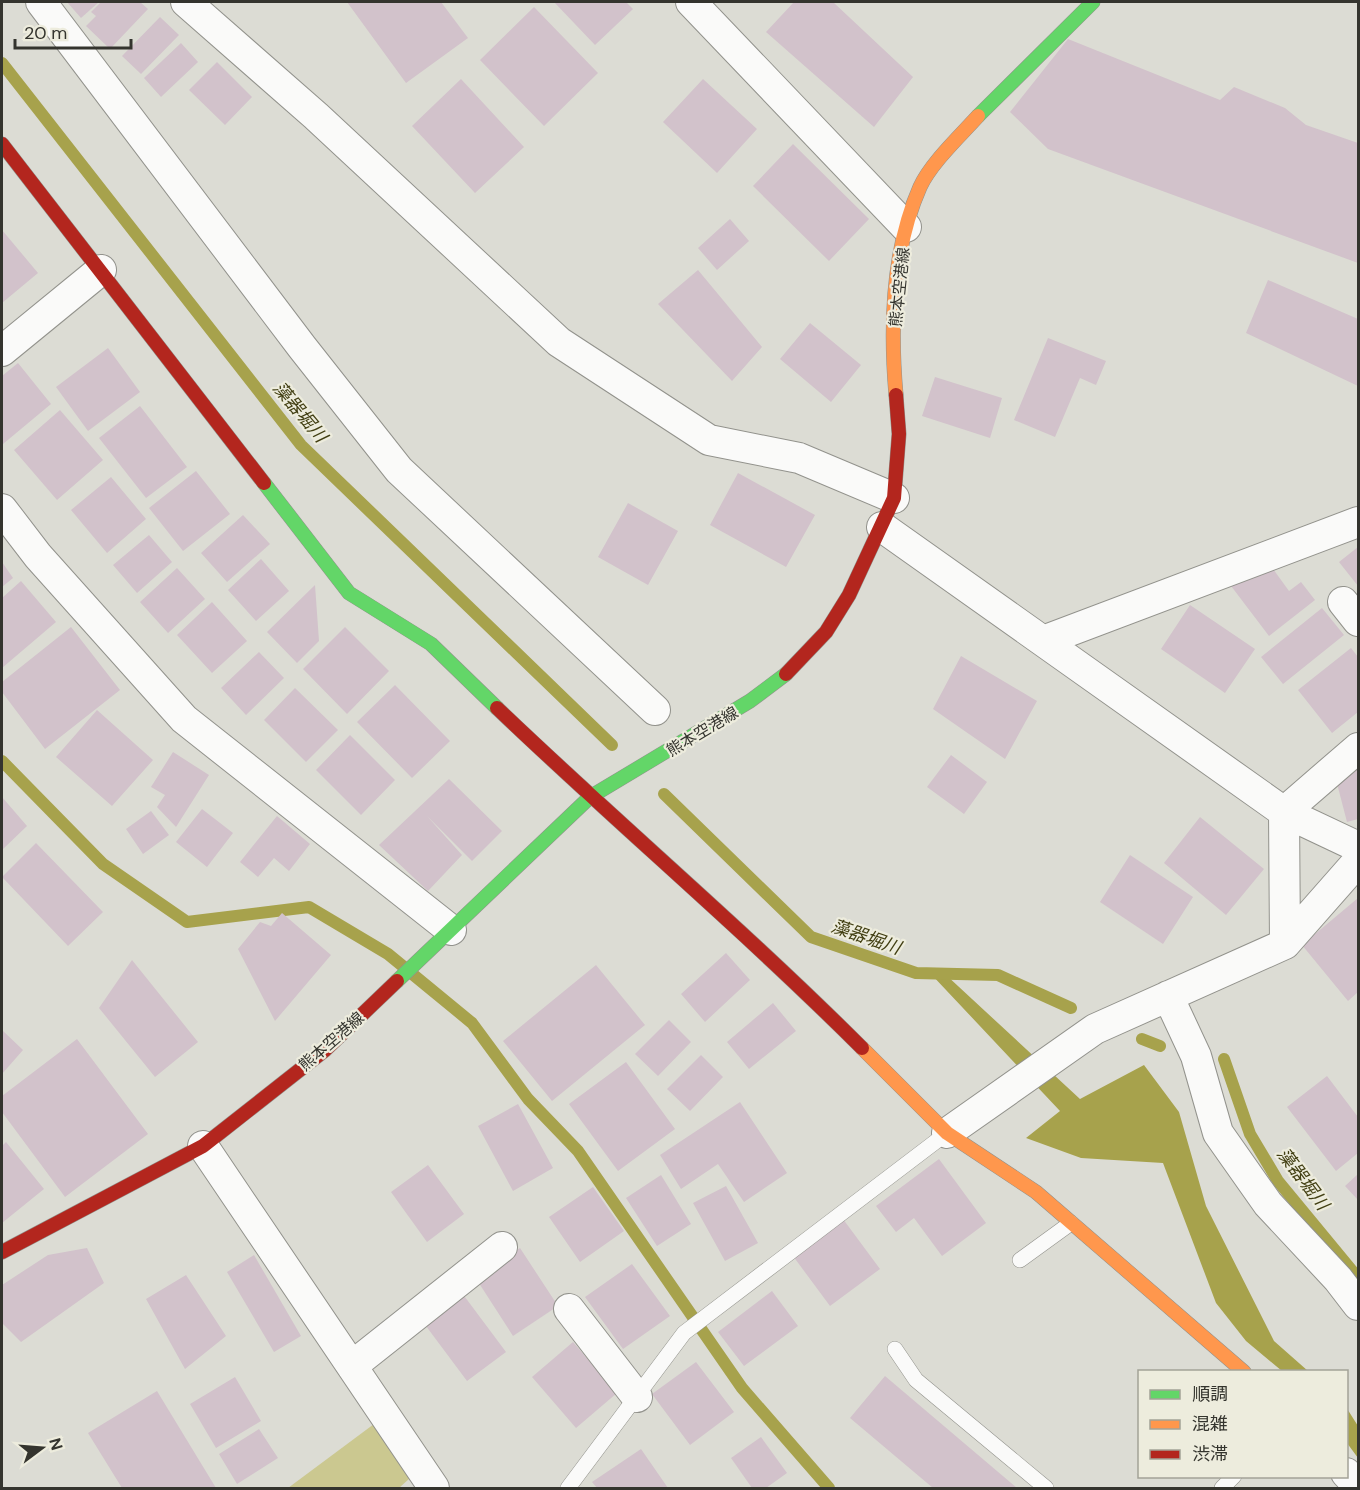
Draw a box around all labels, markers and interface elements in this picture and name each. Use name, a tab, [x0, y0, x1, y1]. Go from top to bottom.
scale bar	[15, 12, 130, 50]
text: 20 m	[24, 21, 67, 45]
street label: 熊本空港線	[885, 246, 914, 328]
water label: 藻器堀川	[268, 377, 334, 449]
street label: 熊本空港線	[663, 702, 742, 761]
water label: 藻器堀川	[828, 914, 906, 961]
street label: 熊本空港線	[294, 1007, 368, 1076]
water label: 藻器堀川	[1272, 1143, 1335, 1217]
legend	[1138, 1370, 1348, 1478]
text: 順調	[1192, 1382, 1228, 1406]
text: 混雑	[1192, 1412, 1228, 1436]
north arrow	[12, 1418, 72, 1478]
text: N	[44, 1435, 68, 1453]
text: 渋滞	[1192, 1442, 1228, 1466]

